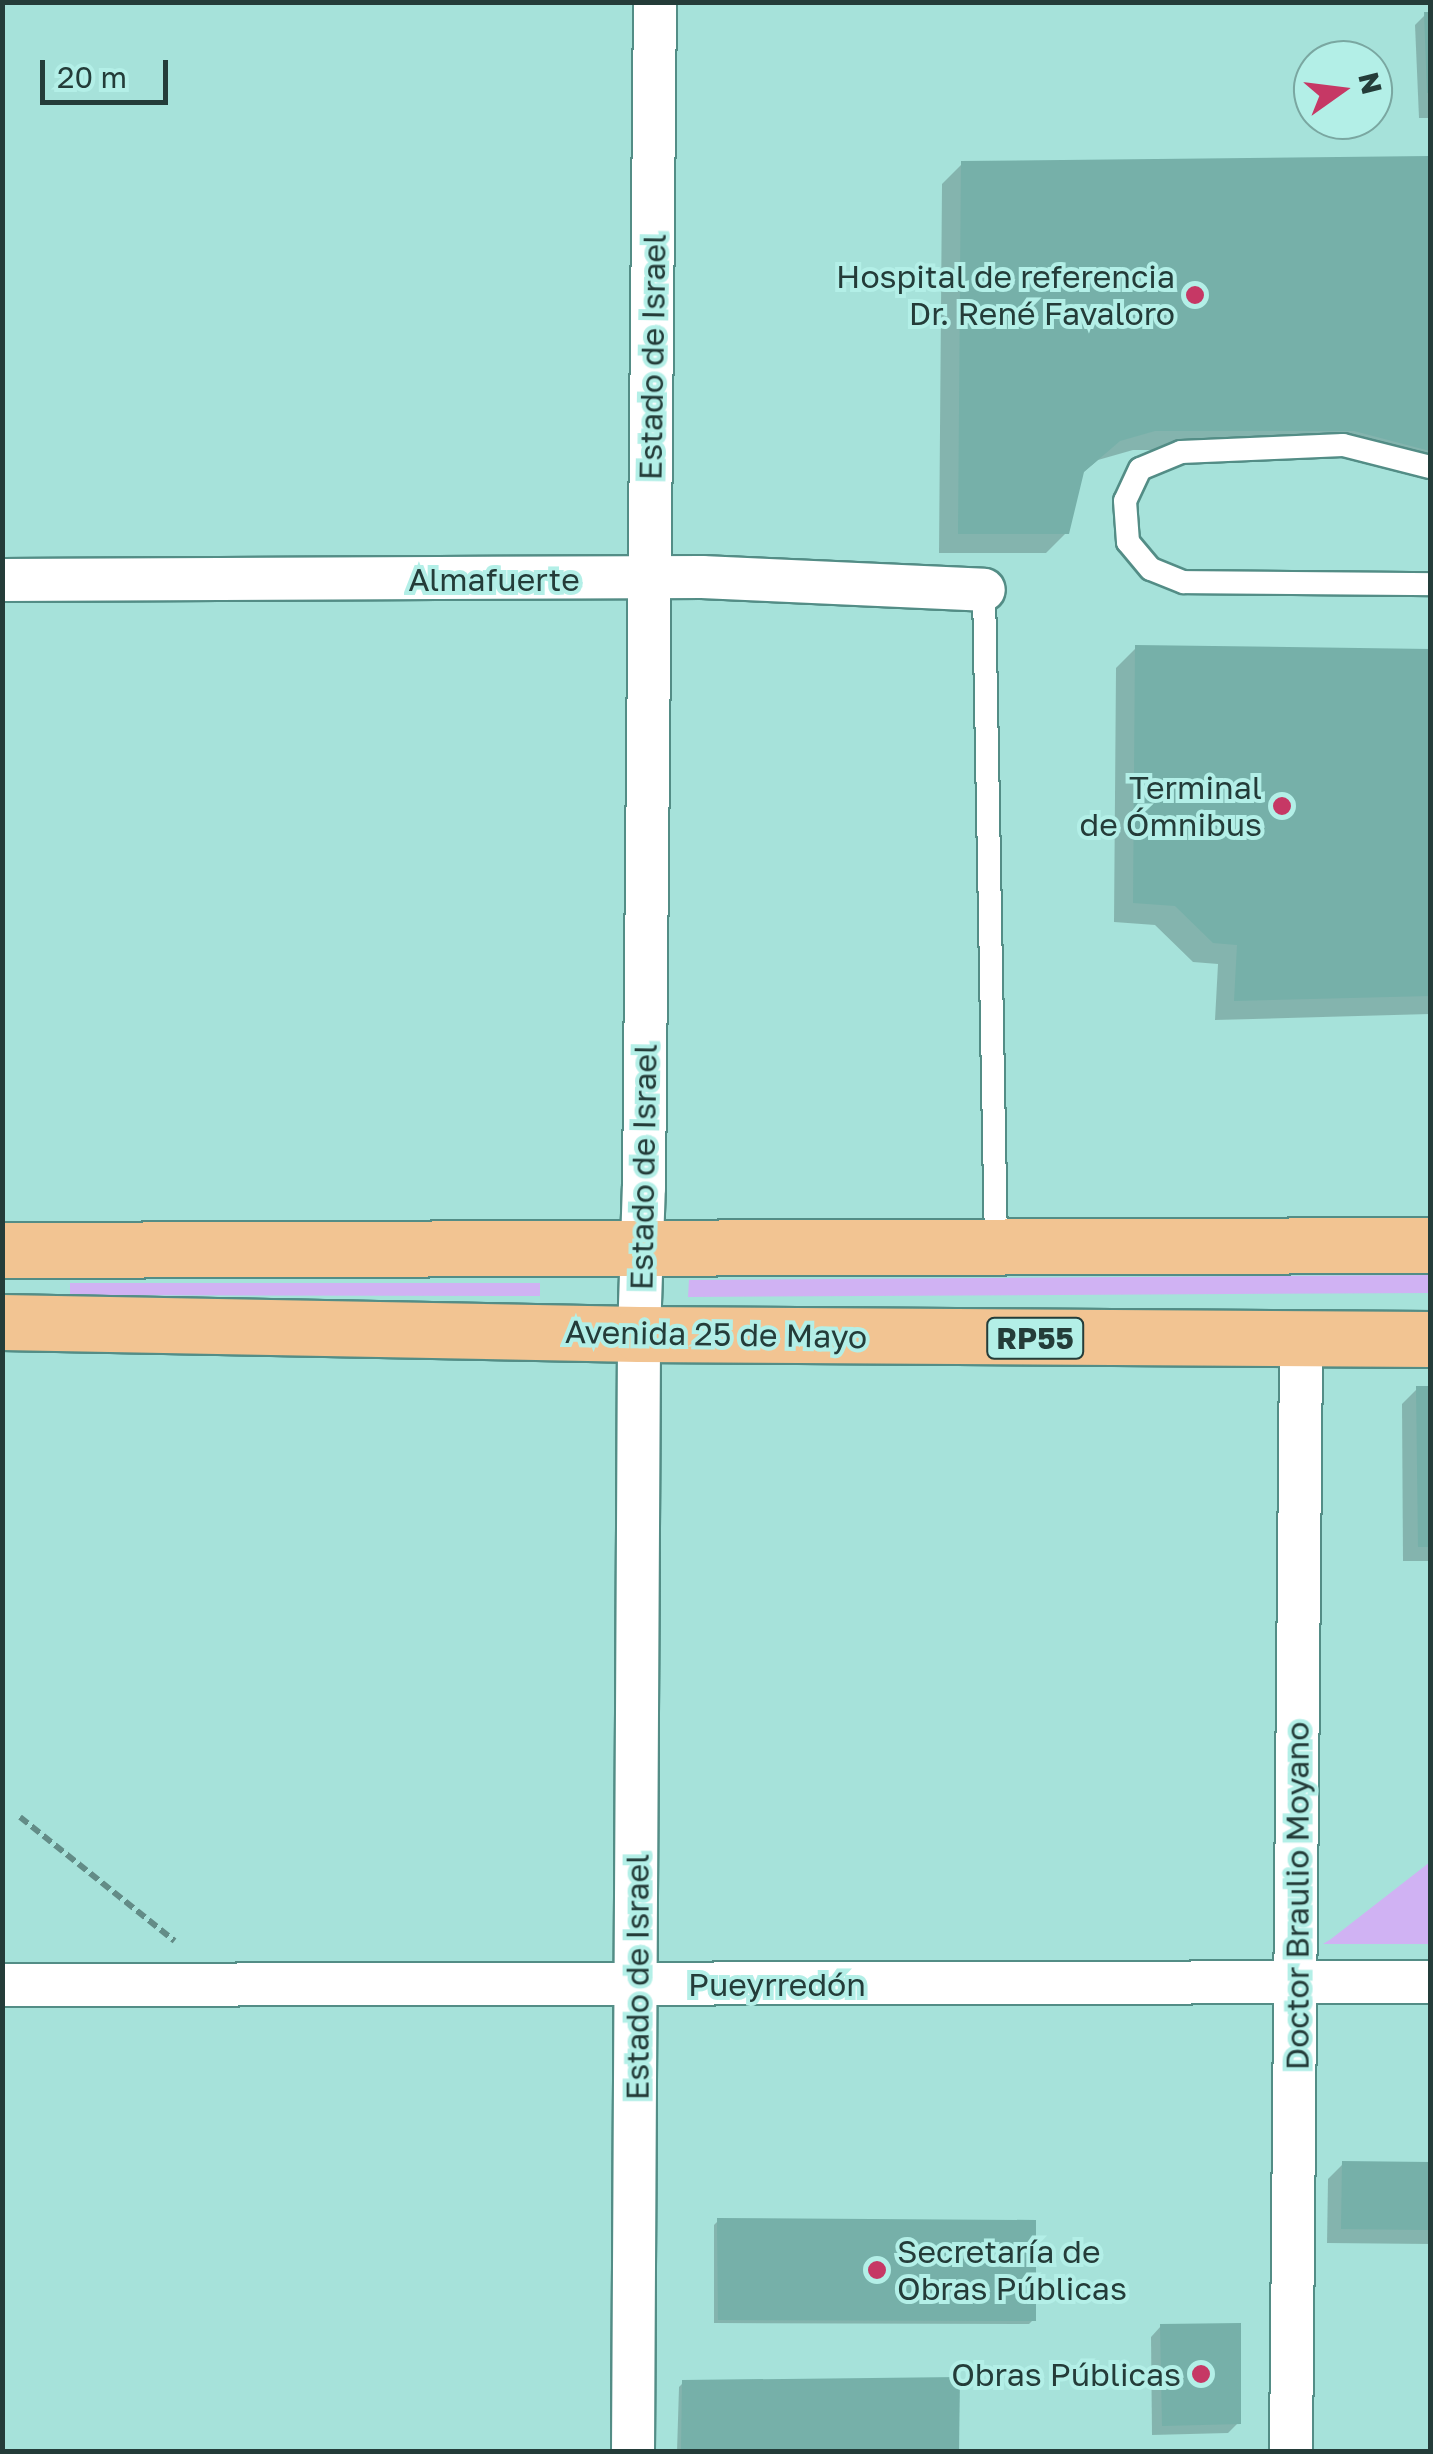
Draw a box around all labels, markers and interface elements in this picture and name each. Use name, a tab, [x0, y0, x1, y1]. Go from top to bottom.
scale bar	[45, 40, 172, 102]
north arrow	[1293, 40, 1393, 140]
text: 20 m	[57, 59, 127, 95]
text: N	[1352, 69, 1389, 97]
street label: Estado de Israel	[631, 233, 673, 481]
place label: Hospital de referencia Dr. René Favaloro	[836, 258, 1175, 333]
marker: Hospital de referencia Dr. René Favaloro	[1184, 284, 1206, 306]
street label: Almafuerte	[408, 560, 580, 598]
place label: Terminal de Ómnibus	[1080, 769, 1262, 844]
marker: Terminal de Ómnibus	[1271, 795, 1293, 817]
street label: Estado de Israel	[622, 1043, 664, 1291]
street label: Avenida 25 de Mayo	[565, 1312, 867, 1356]
road number: RP55	[985, 1313, 1085, 1363]
street label: Doctor Braulio Moyano	[1278, 1722, 1316, 2070]
street label: Estado de Israel	[618, 1854, 656, 2100]
street label: Pueyrredón	[688, 1965, 866, 2003]
place label: Secretaría de Obras Públicas	[897, 2233, 1127, 2308]
marker: Secretaría de Obras Públicas	[866, 2259, 888, 2281]
place label: Obras Públicas	[951, 2355, 1181, 2393]
marker: Obras Públicas	[1190, 2363, 1212, 2385]

